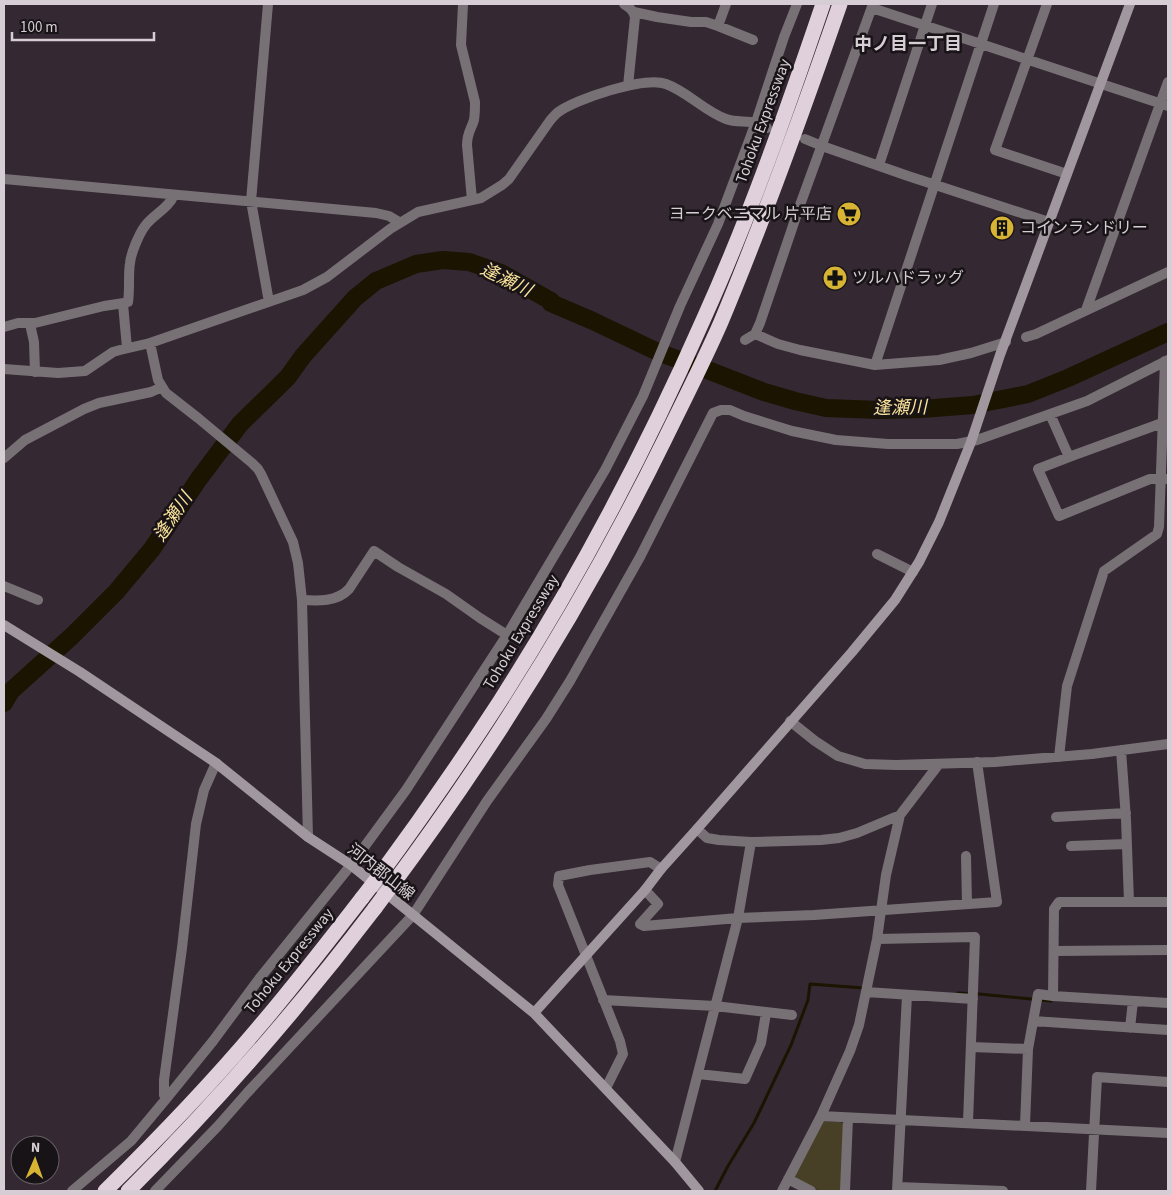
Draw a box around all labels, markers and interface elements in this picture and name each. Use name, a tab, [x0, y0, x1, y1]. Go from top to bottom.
scale bar	[12, 10, 155, 42]
text: 100 m	[20, 17, 58, 38]
district label: 中ノ目一丁目	[854, 32, 962, 57]
street label: Tohoku Expressway	[730, 55, 796, 186]
supermarket icon: ヨークベニマル 片平店	[836, 201, 862, 227]
place label: ヨークベニマル 片平店	[669, 203, 832, 225]
building icon: コインランドリー	[989, 215, 1015, 241]
place label: コインランドリー	[1020, 217, 1148, 239]
water label: 逢瀬川	[476, 257, 538, 304]
pharmacy icon: ツルハドラッグ	[822, 265, 848, 291]
place label: ツルハドラッグ	[852, 267, 964, 289]
water label: 逢瀬川	[873, 395, 929, 421]
water label: 逢瀬川	[148, 486, 200, 546]
street label: Tohoku Expressway	[478, 570, 564, 694]
street label: 河内郡山線	[343, 839, 419, 905]
street label: Tohoku Expressway	[239, 903, 339, 1019]
north arrow	[10, 1135, 60, 1185]
text: N	[30, 1138, 40, 1158]

